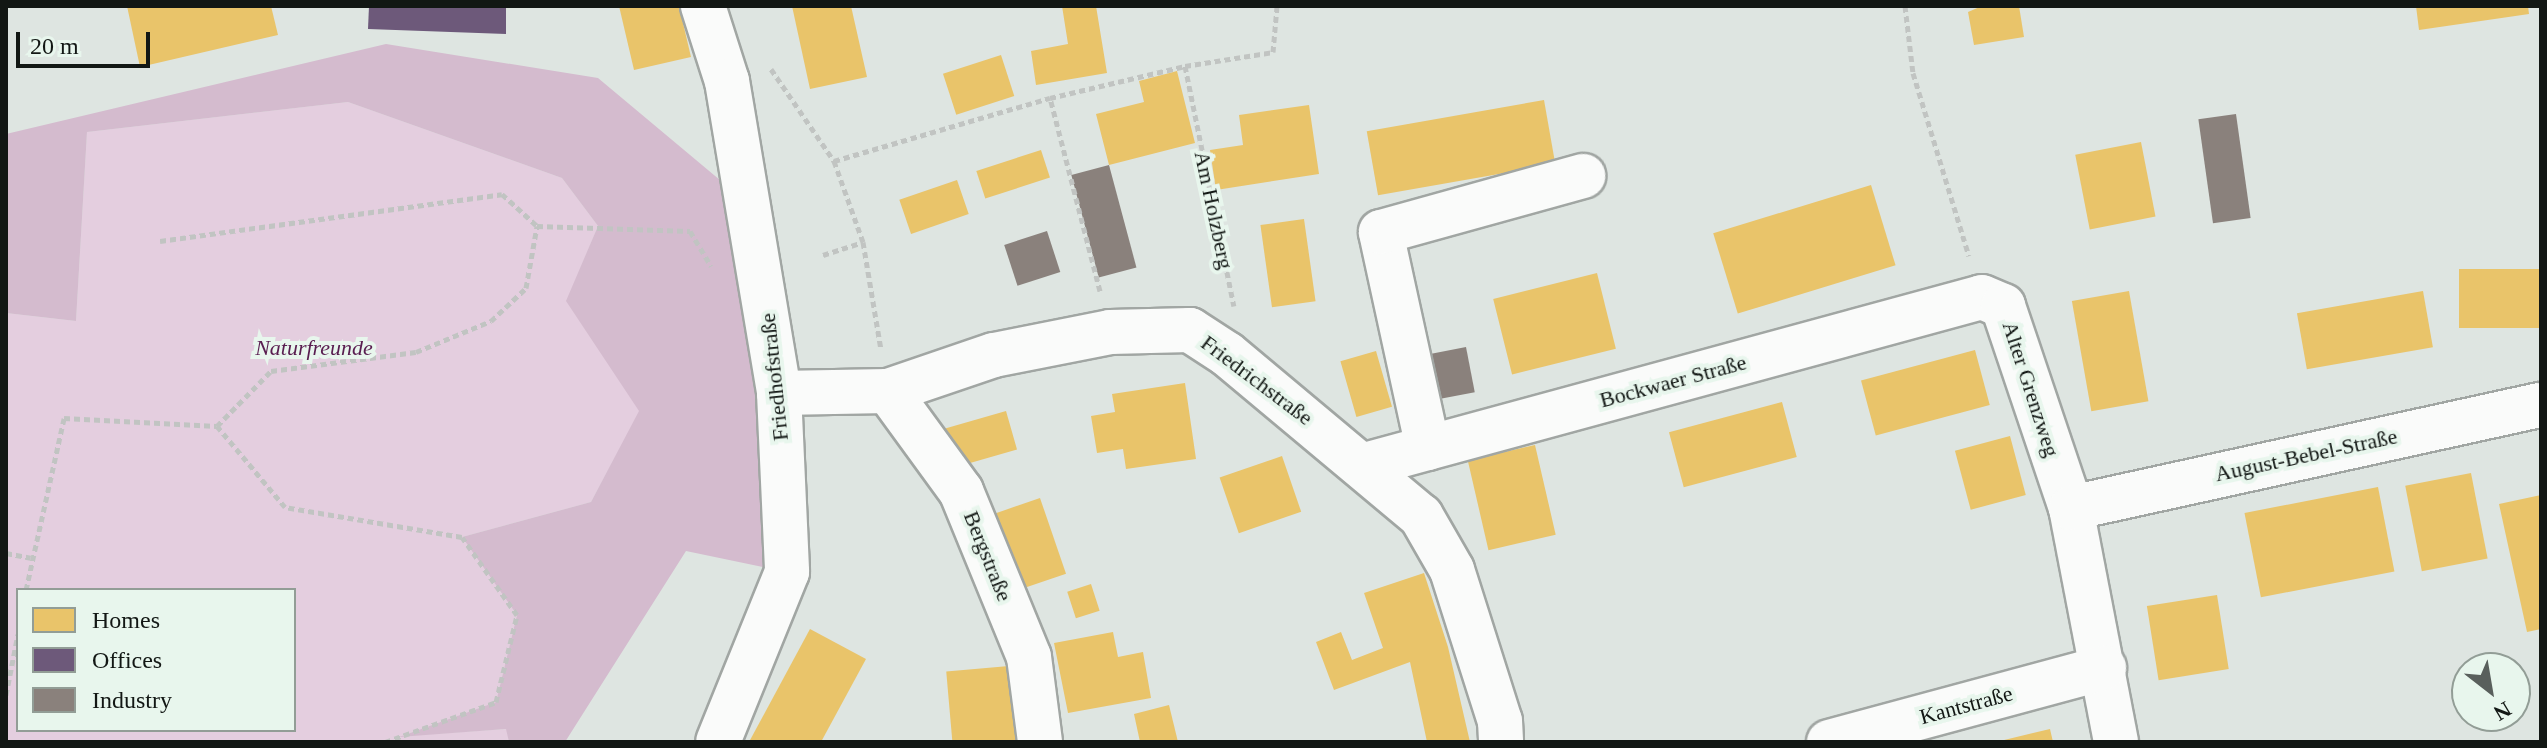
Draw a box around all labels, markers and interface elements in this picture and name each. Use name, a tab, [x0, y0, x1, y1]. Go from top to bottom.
scale bar	[20, 16, 154, 66]
text: 20 m	[30, 33, 79, 59]
street label: Am Holzberg	[1189, 149, 1239, 271]
street label: Friedhofstraße	[754, 312, 794, 442]
street label: Alter Grenzweg	[1997, 318, 2065, 460]
street label: Friedrichstraße	[1196, 329, 1318, 431]
park label: Naturfreunde	[255, 335, 373, 361]
street label: Bockwaer Straße	[1597, 349, 1749, 413]
street label: August-Bebel-Straße	[2212, 423, 2400, 487]
street label: Bergstraße	[958, 507, 1018, 605]
legend	[16, 588, 296, 732]
text: Homes	[92, 607, 160, 633]
text: Offices	[92, 647, 162, 673]
north arrow	[2451, 652, 2531, 732]
street label: Kantstraße	[1917, 680, 2015, 730]
text: Industry	[92, 687, 172, 713]
text: N	[2489, 696, 2516, 726]

